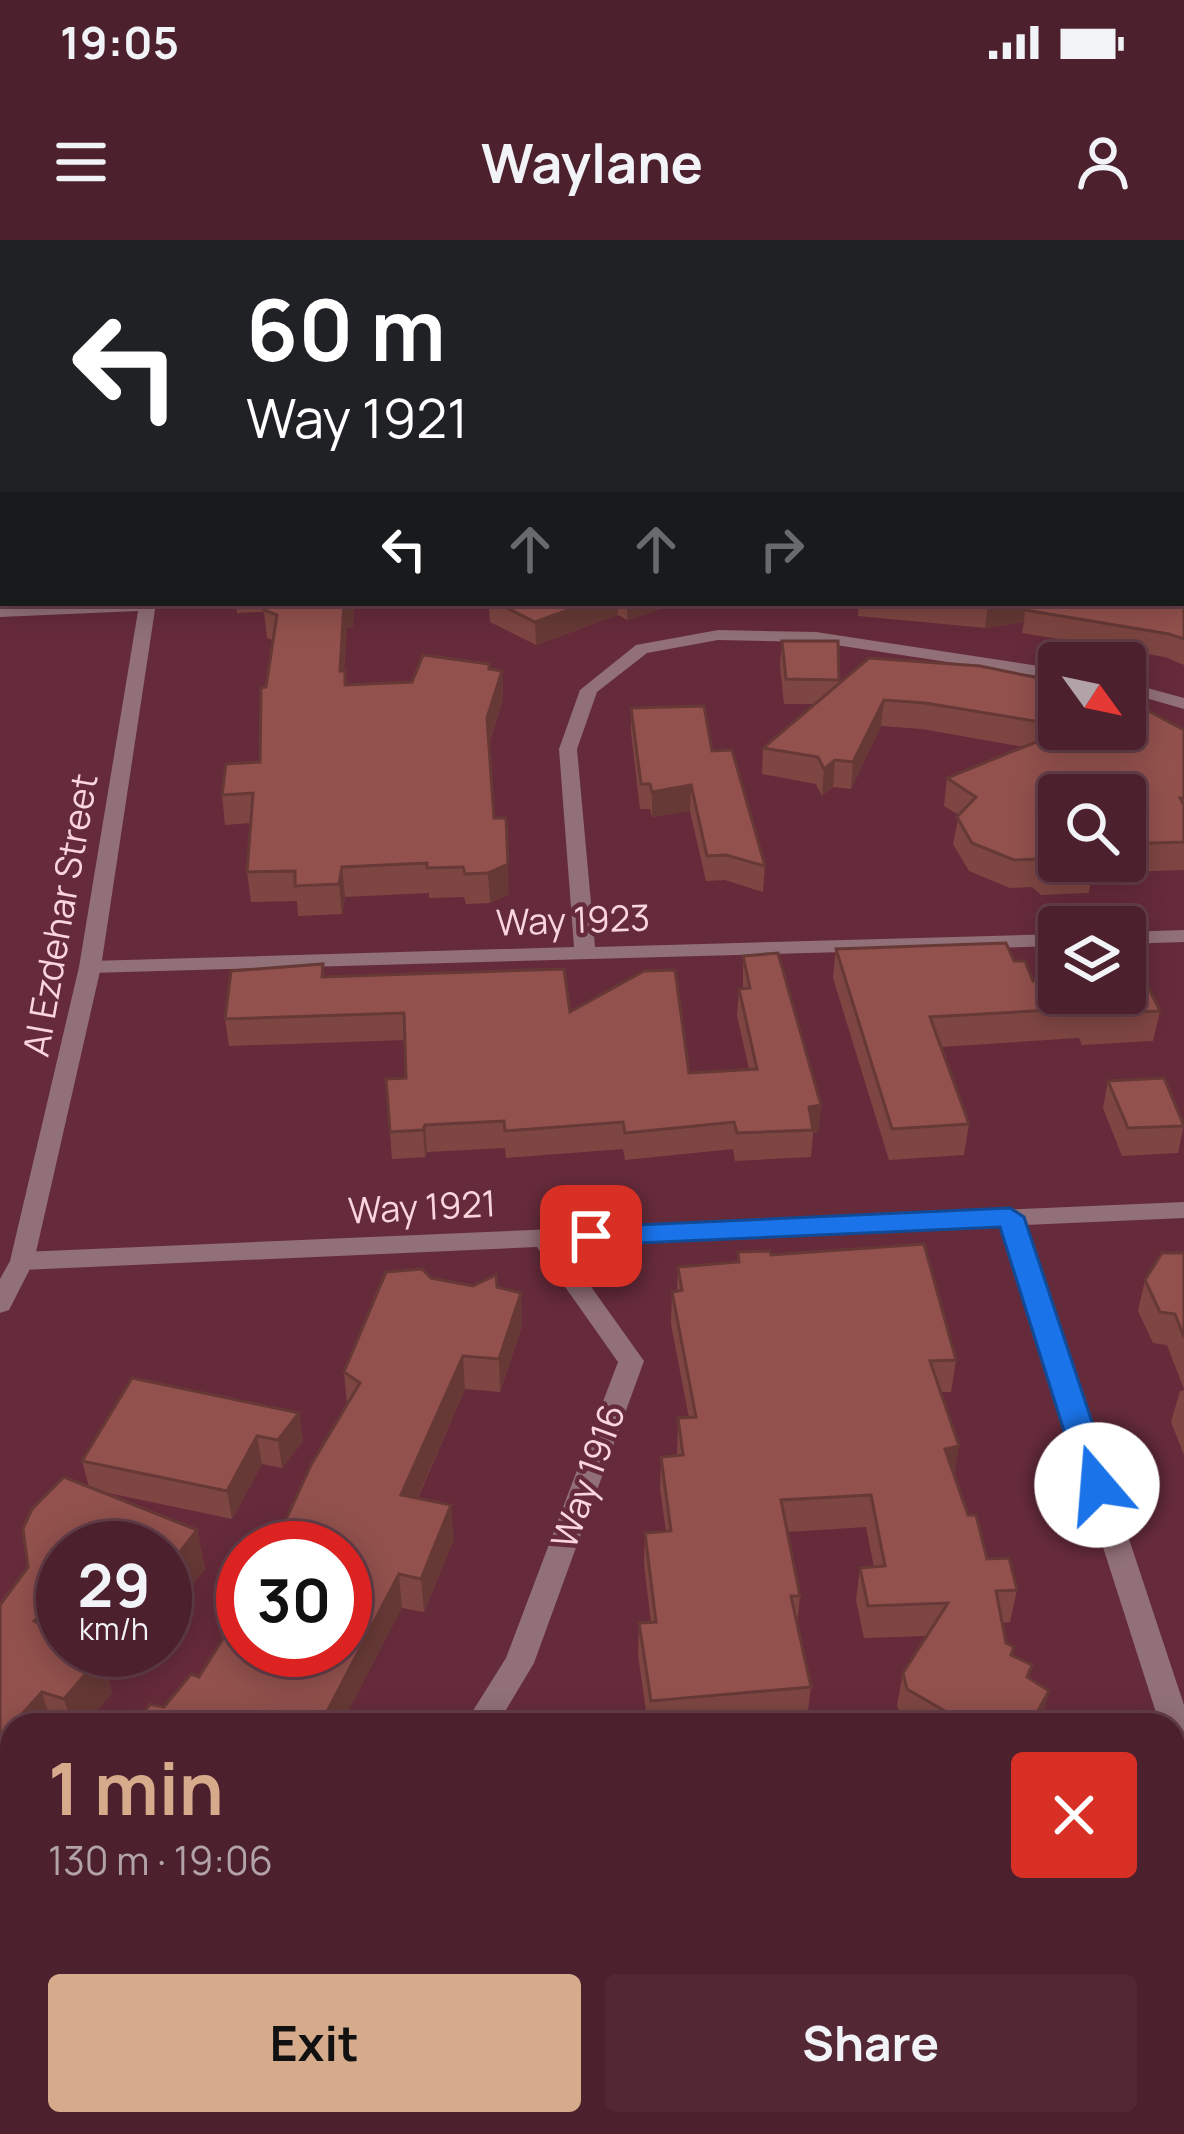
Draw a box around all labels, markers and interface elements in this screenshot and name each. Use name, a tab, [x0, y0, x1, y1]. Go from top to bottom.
text: 19:05	[60, 11, 179, 73]
text: Waylane	[481, 125, 703, 199]
icon: menu	[48, 129, 114, 195]
icon: person	[1070, 129, 1136, 195]
text: 60 m	[246, 271, 446, 386]
icon: left	[48, 288, 204, 444]
text: Way 1921	[246, 380, 468, 454]
icon: left	[371, 516, 437, 582]
icon: ahead	[497, 516, 563, 582]
icon: ahead	[623, 516, 689, 582]
icon: right	[749, 516, 815, 582]
north arrow	[1038, 642, 1146, 750]
map controls	[1038, 642, 1146, 1014]
street label: Al Ezdehar Street	[11, 770, 108, 1060]
button: search	[1038, 774, 1146, 882]
street label: Way 1923	[495, 892, 651, 947]
button: layers	[1038, 906, 1146, 1014]
street label: Way 1921	[347, 1178, 497, 1235]
pin	[540, 1185, 642, 1287]
icon: arrive	[558, 1203, 624, 1269]
street label: Way 1916	[539, 1397, 636, 1555]
position arrow	[1034, 1422, 1160, 1548]
speed limit sign: 30	[216, 1521, 372, 1677]
text: 29	[77, 1543, 151, 1625]
text: km/h	[79, 1608, 149, 1649]
text: 1 min	[48, 1738, 224, 1837]
button: close	[1011, 1752, 1137, 1878]
text: 130 m · 19:06	[48, 1833, 273, 1887]
button: Exit	[48, 1974, 581, 2112]
button: Share	[605, 1974, 1137, 2112]

